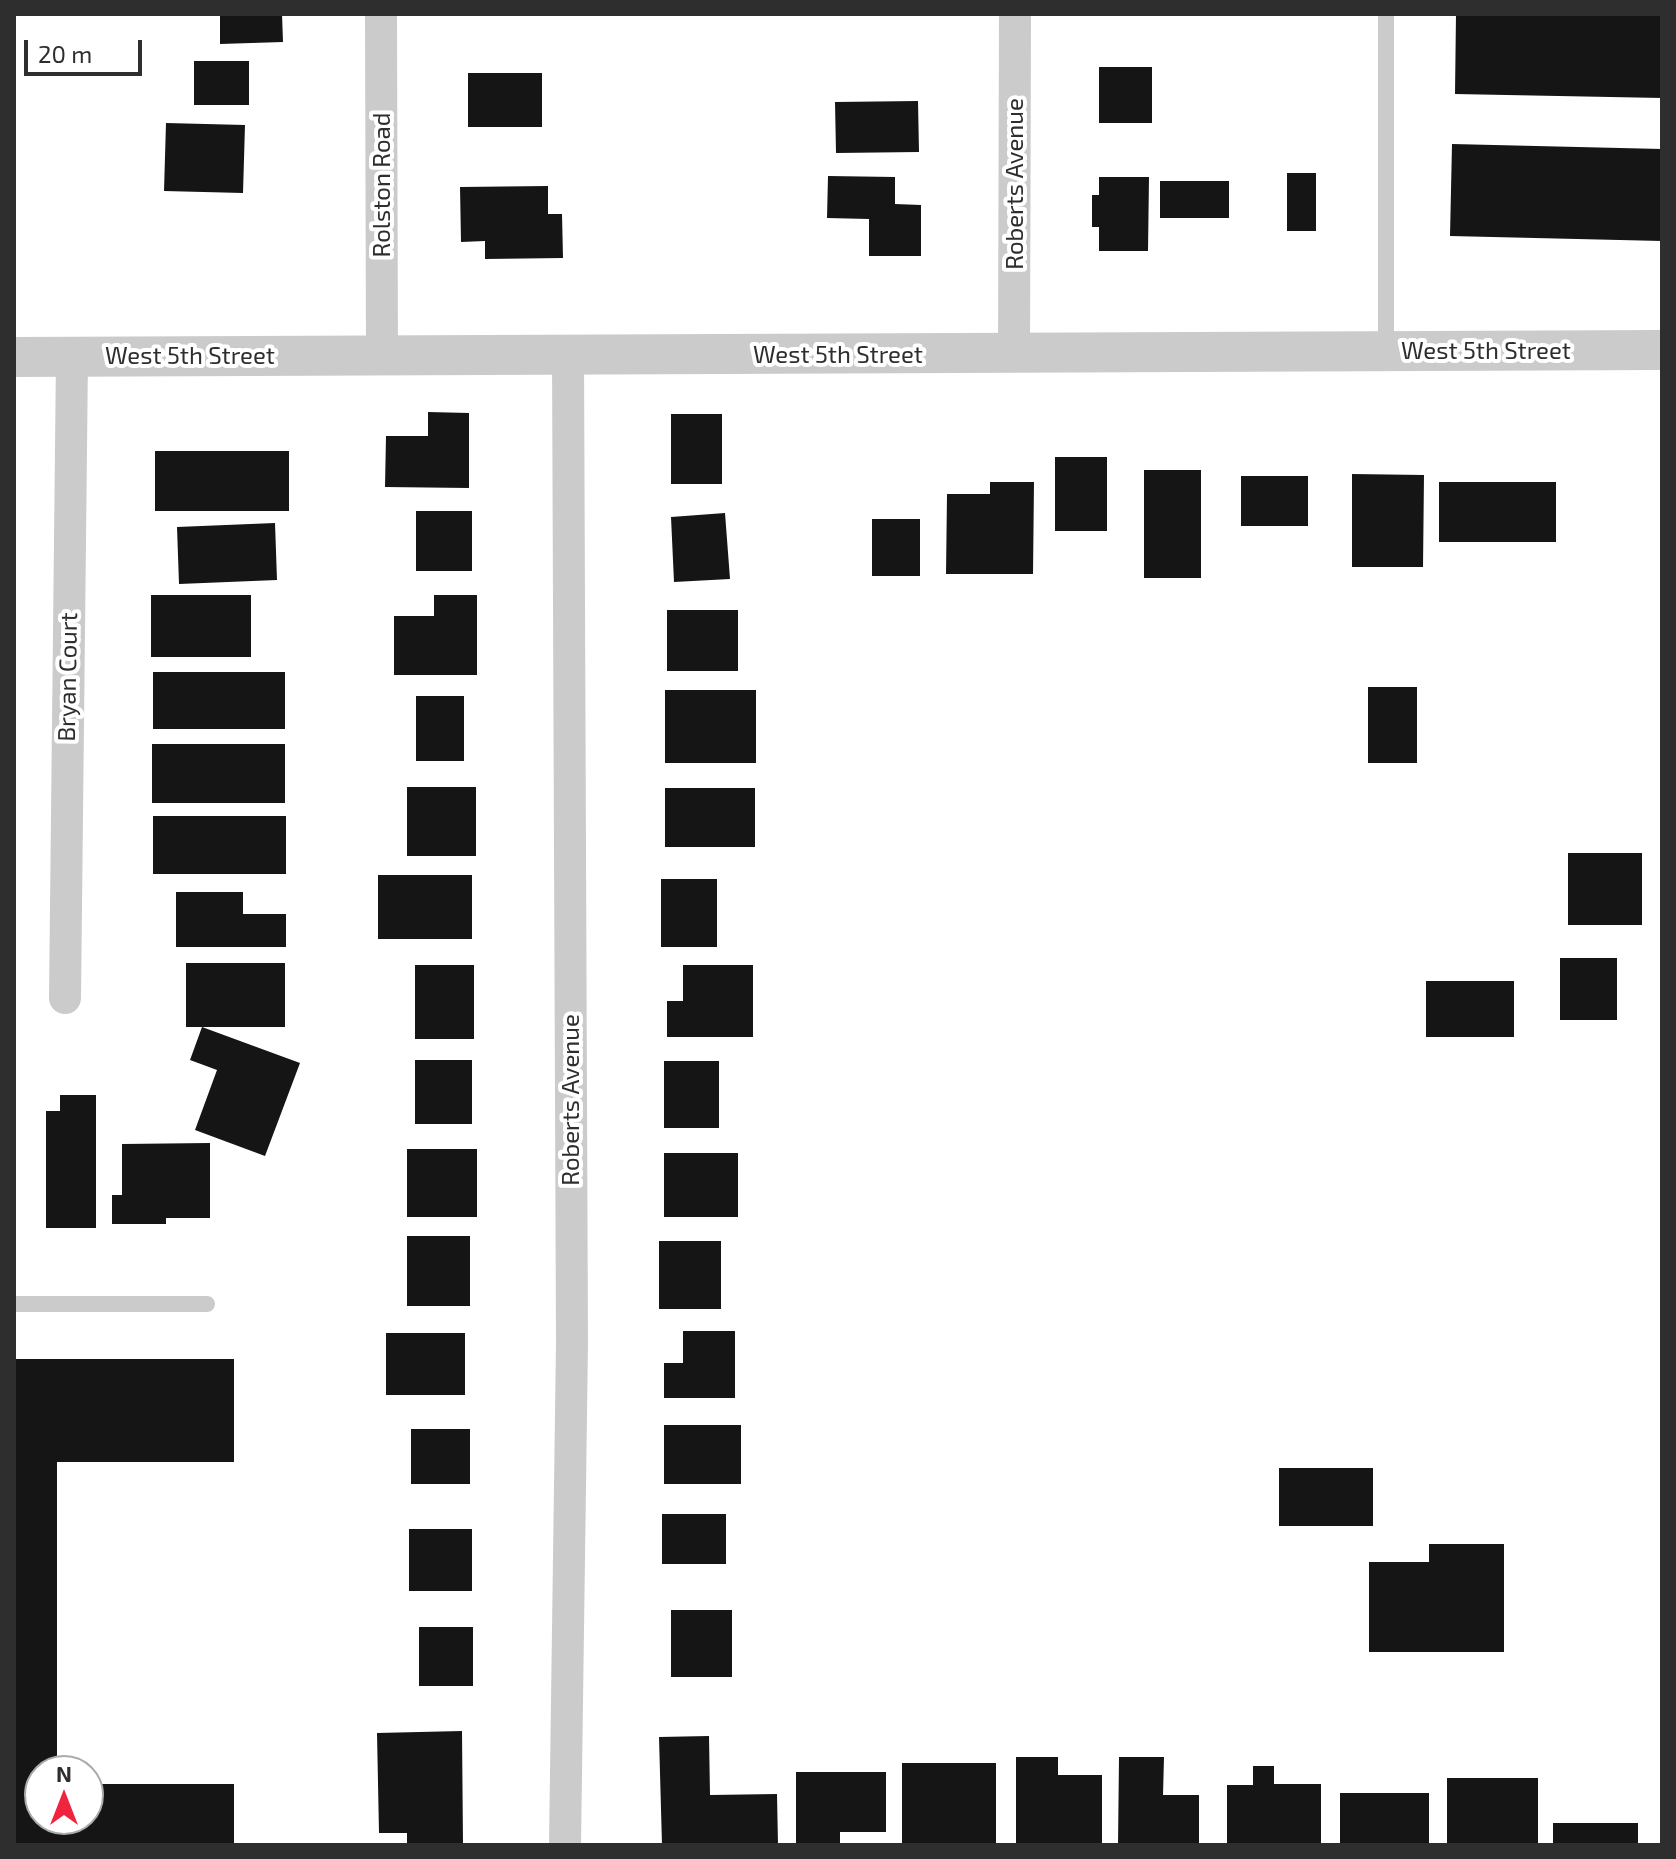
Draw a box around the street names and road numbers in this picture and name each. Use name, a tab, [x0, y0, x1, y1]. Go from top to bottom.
street label: Roberts Avenue	[1001, 98, 1029, 270]
street label: Rolston Road	[368, 112, 396, 258]
street label: West 5th Street	[1401, 337, 1571, 365]
street label: West 5th Street	[753, 341, 923, 369]
street label: West 5th Street	[105, 342, 275, 370]
street label: Bryan Court	[52, 612, 84, 742]
street label: Roberts Avenue	[557, 1014, 585, 1186]

